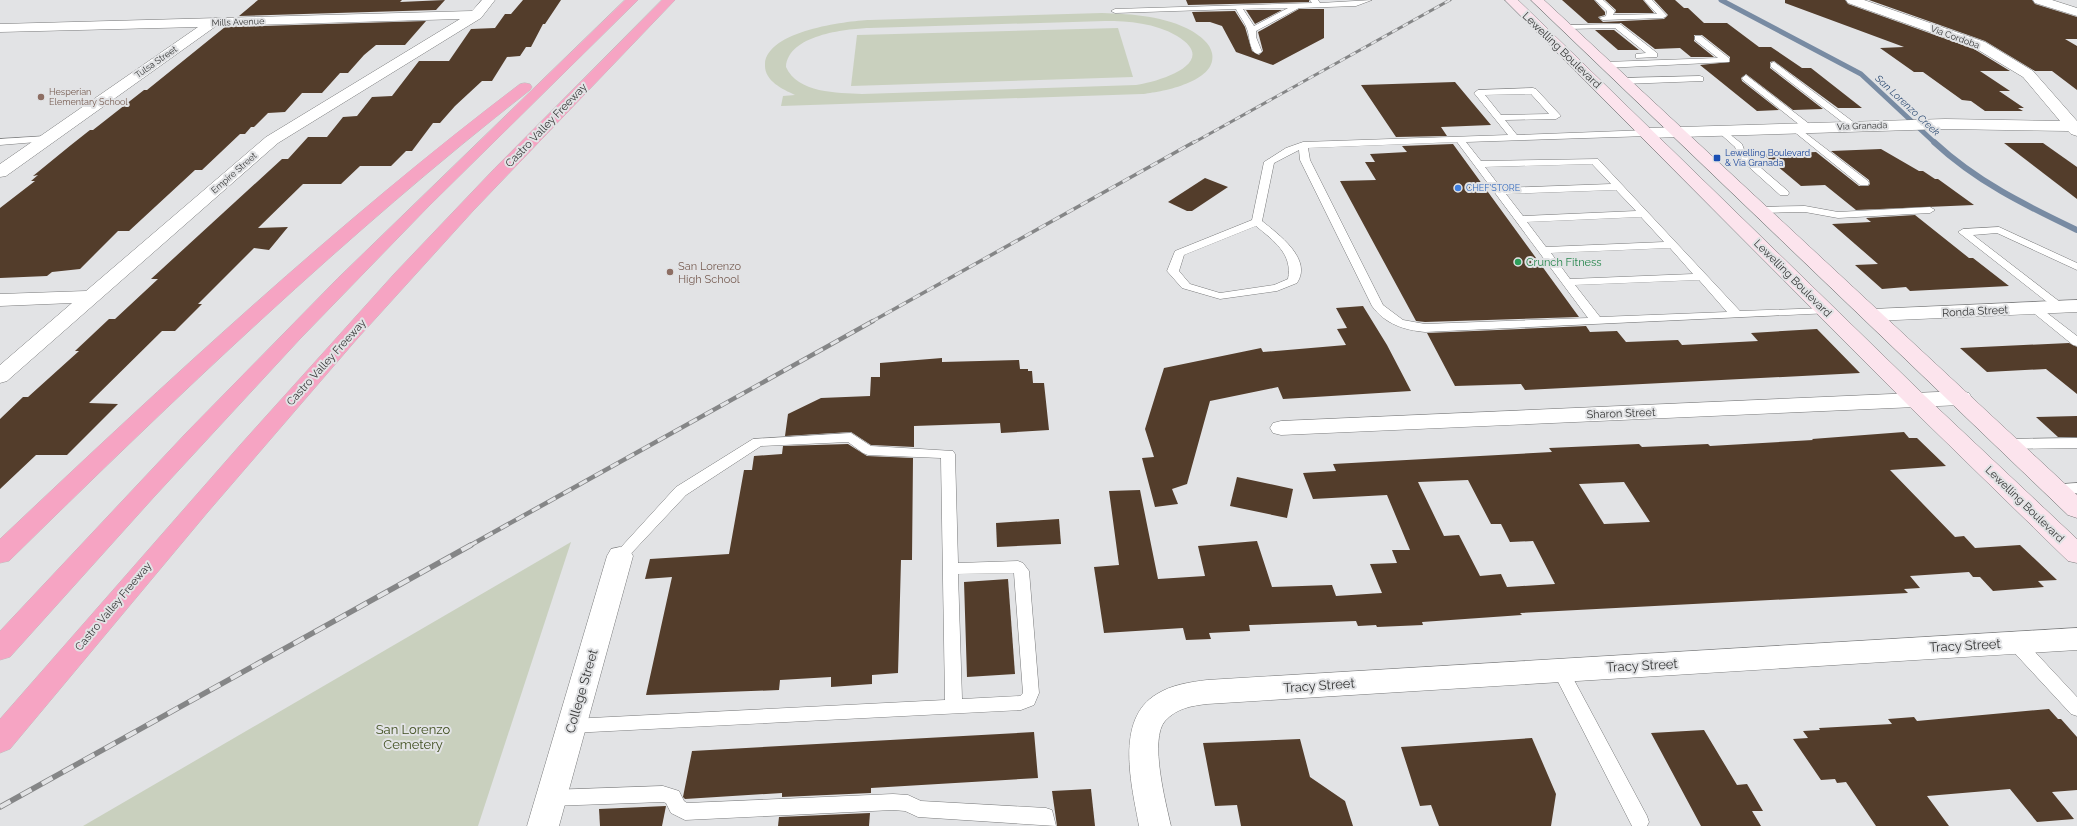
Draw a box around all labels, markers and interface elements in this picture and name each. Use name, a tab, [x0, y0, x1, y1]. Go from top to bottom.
street label: Lewelling Boulevard	[1520, 10, 1604, 91]
street label: Mills Avenue	[211, 16, 265, 28]
street label: Via Cordoba	[1929, 24, 1981, 50]
street label: Tulsa Street	[133, 44, 179, 80]
water label: San Lorenzo Creek	[1872, 72, 1943, 138]
street label: Castro Valley Freeway	[503, 81, 590, 170]
place label: Hesperian Elementary School	[49, 87, 128, 107]
marker: Hesperian Elementary School	[36, 92, 46, 102]
street label: Via Granada	[1837, 120, 1887, 132]
place label: Lewelling Boulevard & Via Granada	[1725, 148, 1811, 168]
street label: Empire Street	[209, 151, 259, 195]
marker: Lewelling Boulevard & Via Granada	[1712, 153, 1722, 163]
marker: CHEF'STORE	[1453, 183, 1463, 193]
place label: CHEF'STORE	[1466, 183, 1521, 193]
street label: Lewelling Boulevard	[1751, 237, 1834, 320]
place label: Crunch Fitness	[1526, 256, 1602, 269]
marker: Crunch Fitness	[1513, 257, 1523, 267]
place label: San Lorenzo High School	[678, 260, 742, 286]
marker: San Lorenzo High School	[665, 267, 675, 277]
street label: Ronda Street	[1942, 303, 2009, 320]
street label: Castro Valley Freeway	[284, 316, 369, 408]
street label: Sharon Street	[1586, 406, 1656, 421]
street label: Lewelling Boulevard	[1983, 464, 2067, 545]
street label: Castro Valley Freeway	[72, 559, 154, 653]
street label: Tracy Street	[1929, 636, 2002, 655]
street label: College Street	[562, 647, 601, 735]
street label: Tracy Street	[1606, 656, 1679, 675]
street label: Tracy Street	[1283, 675, 1356, 695]
park label: San Lorenzo Cemetery	[376, 722, 451, 752]

